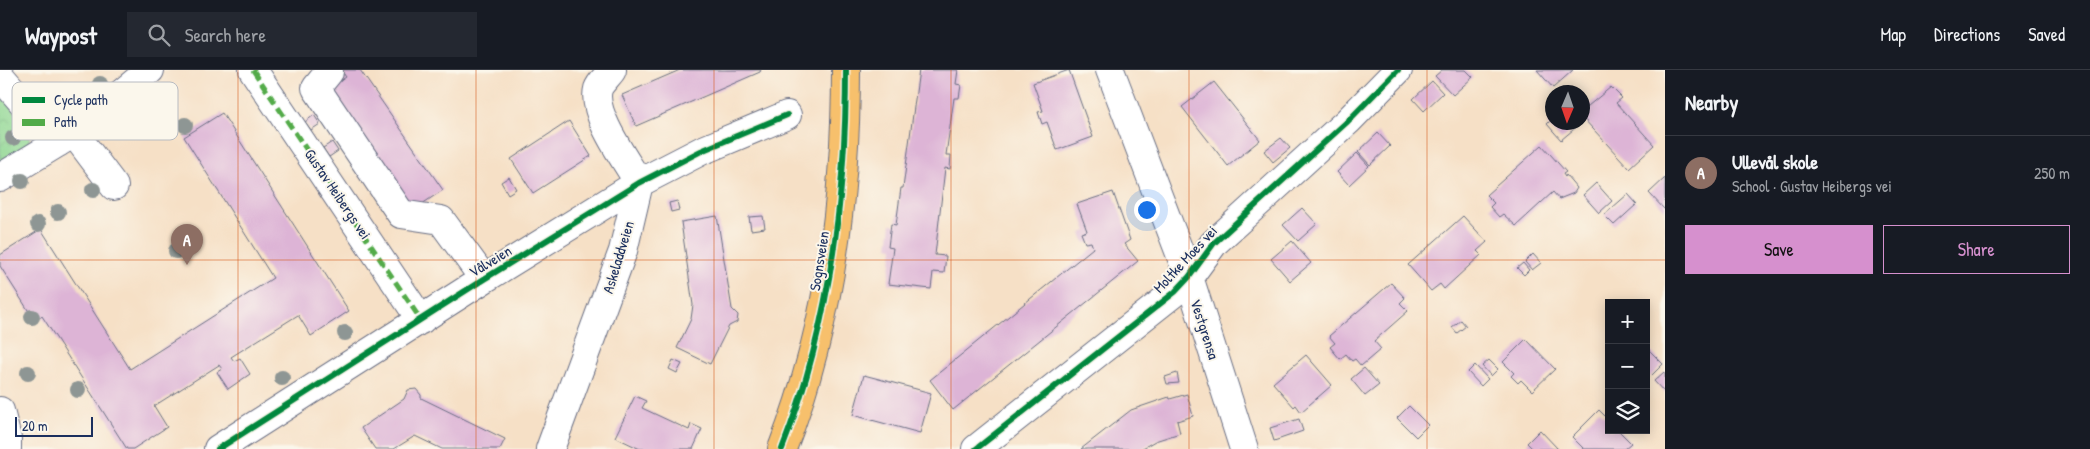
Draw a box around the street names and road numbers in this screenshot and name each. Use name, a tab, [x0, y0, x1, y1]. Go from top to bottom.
street label: Gustav Heibergs vei	[300, 145, 376, 243]
street label: Askeladdveien	[597, 218, 639, 296]
street label: Moltke Moes vei	[1148, 221, 1222, 297]
street label: Sognsveien	[804, 229, 834, 292]
street label: Vålveien	[465, 240, 515, 282]
street label: Vestgrensa	[1185, 296, 1225, 362]

